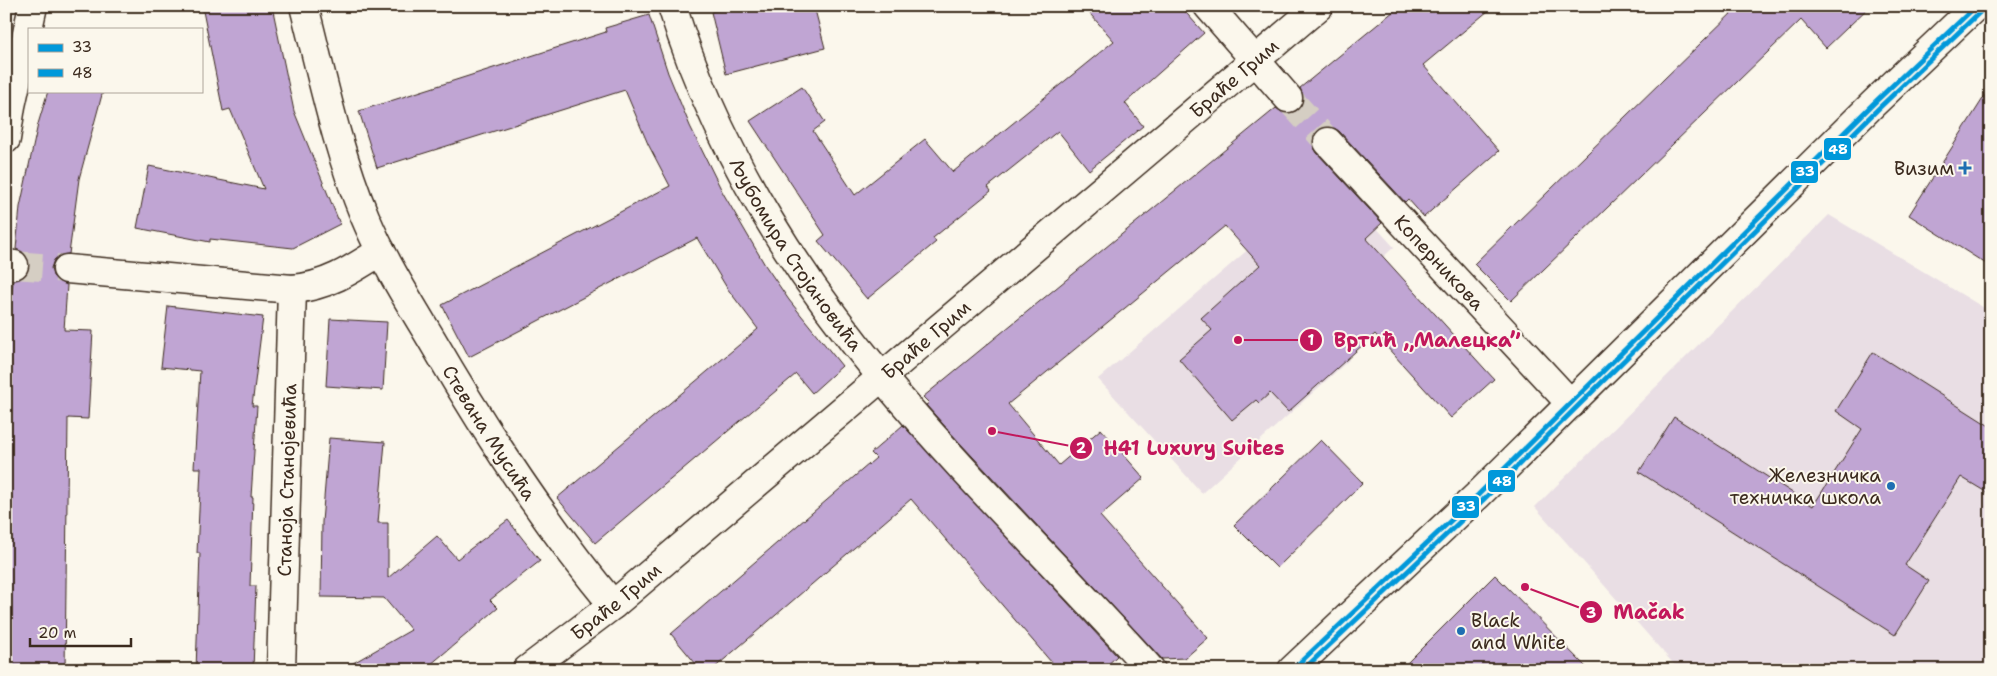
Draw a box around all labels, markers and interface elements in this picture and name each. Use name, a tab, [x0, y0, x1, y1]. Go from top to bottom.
legend	[28, 28, 202, 92]
street label: Браће Грим	[1184, 33, 1284, 123]
text: 33	[72, 37, 92, 57]
text: 48	[72, 63, 93, 83]
line badge: 48	[1823, 137, 1852, 161]
text: 48	[1828, 140, 1848, 158]
street label: Љубомира Стојановића	[724, 153, 868, 356]
place label: Визим	[1894, 156, 1954, 181]
line badge: 33	[1790, 160, 1819, 184]
marker: Визим	[1958, 161, 1972, 175]
text: 33	[1795, 162, 1815, 180]
street label: Коперникова	[1389, 209, 1490, 315]
street label: Браће Грим	[876, 295, 976, 385]
callout: Вртић „Малецка”	[1299, 322, 1530, 357]
text: Вртић „Малецка”	[1334, 327, 1520, 353]
text: 1	[1308, 330, 1315, 350]
street label: Стевана Мусића	[437, 360, 542, 505]
street label: Станоја Станојевића	[271, 383, 302, 577]
callout: H41 Luxury Suites	[1068, 431, 1295, 466]
text: H41 Luxury Suites	[1103, 435, 1285, 461]
text: 2	[1076, 438, 1087, 458]
place label: Железничка техничка школа	[1730, 463, 1881, 510]
line badge: 48	[1487, 469, 1516, 493]
text: 48	[1492, 472, 1512, 490]
marker: Железничка техничка школа	[1885, 480, 1897, 492]
line badge: 33	[1451, 495, 1480, 519]
text: 33	[1456, 497, 1476, 515]
street label: Браће Грим	[565, 557, 666, 645]
callout: Mačak	[1579, 595, 1695, 630]
text: Mačak	[1613, 599, 1685, 625]
text: 3	[1586, 603, 1596, 623]
place label: Black and White	[1471, 608, 1566, 655]
scale bar	[30, 616, 131, 648]
text: 20 m	[38, 623, 77, 643]
marker: Black and White	[1455, 625, 1467, 637]

